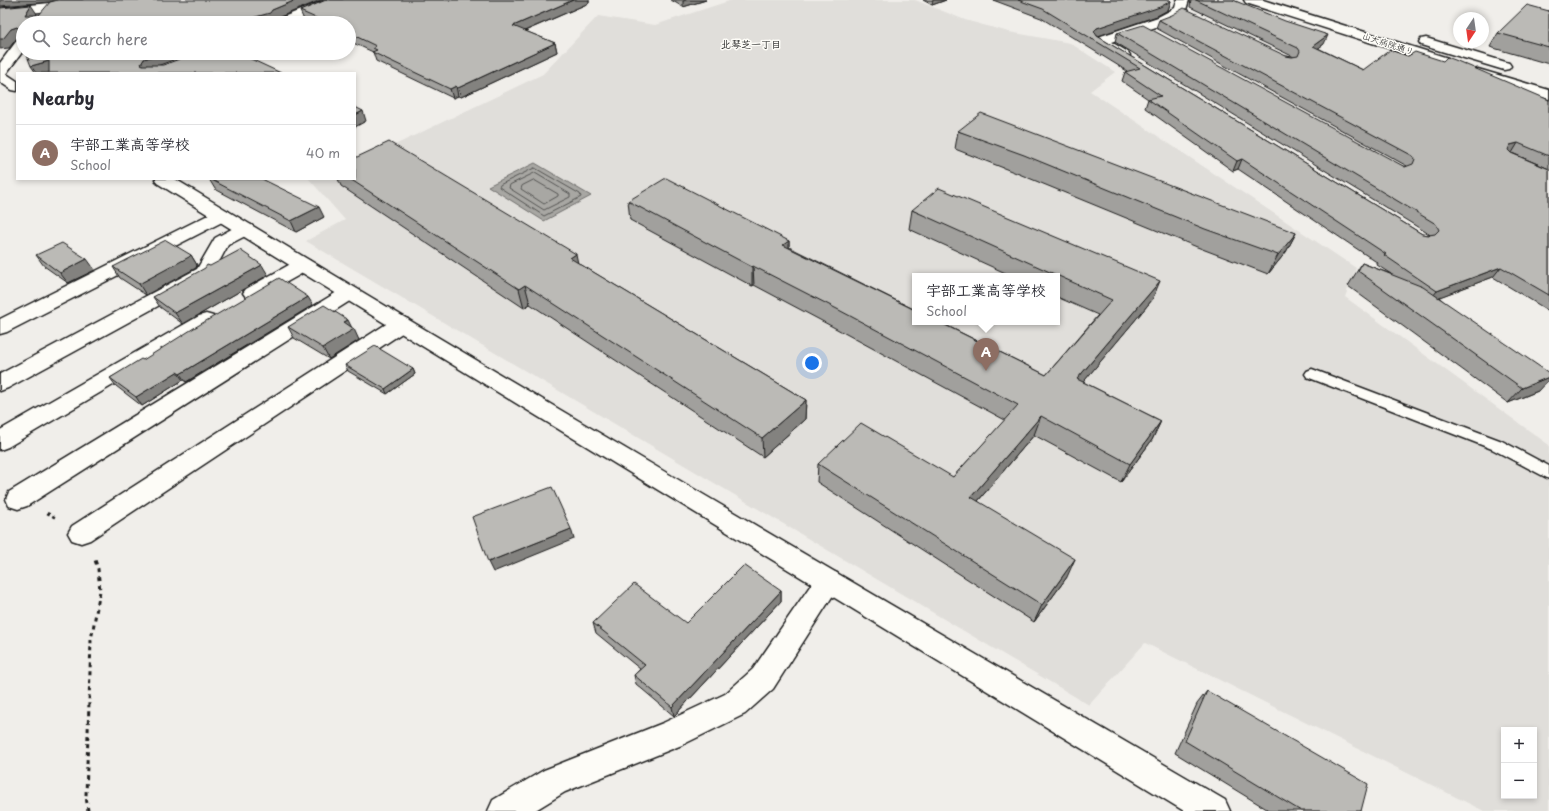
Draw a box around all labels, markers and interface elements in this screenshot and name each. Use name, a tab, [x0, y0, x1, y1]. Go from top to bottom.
north arrow	[1453, 12, 1489, 48]
search box	[16, 16, 356, 60]
icon: search	[30, 27, 52, 49]
text: Search here	[62, 27, 148, 50]
street label: 山大病院通り	[1360, 28, 1416, 58]
district label: 北琴芝一丁目	[721, 36, 781, 51]
text: Nearby	[32, 85, 94, 111]
text: 宇部工業高等学校	[70, 132, 190, 155]
text: A	[40, 143, 50, 162]
text: 40 m	[306, 143, 340, 162]
text: School	[70, 155, 111, 174]
popup	[912, 273, 1060, 325]
text: 宇部工業高等学校	[926, 278, 1046, 301]
text: School	[926, 301, 967, 320]
pin: A	[973, 338, 999, 371]
your location	[802, 353, 822, 373]
map controls	[1501, 727, 1537, 799]
button: +	[1501, 727, 1537, 763]
button: −	[1501, 763, 1537, 799]

